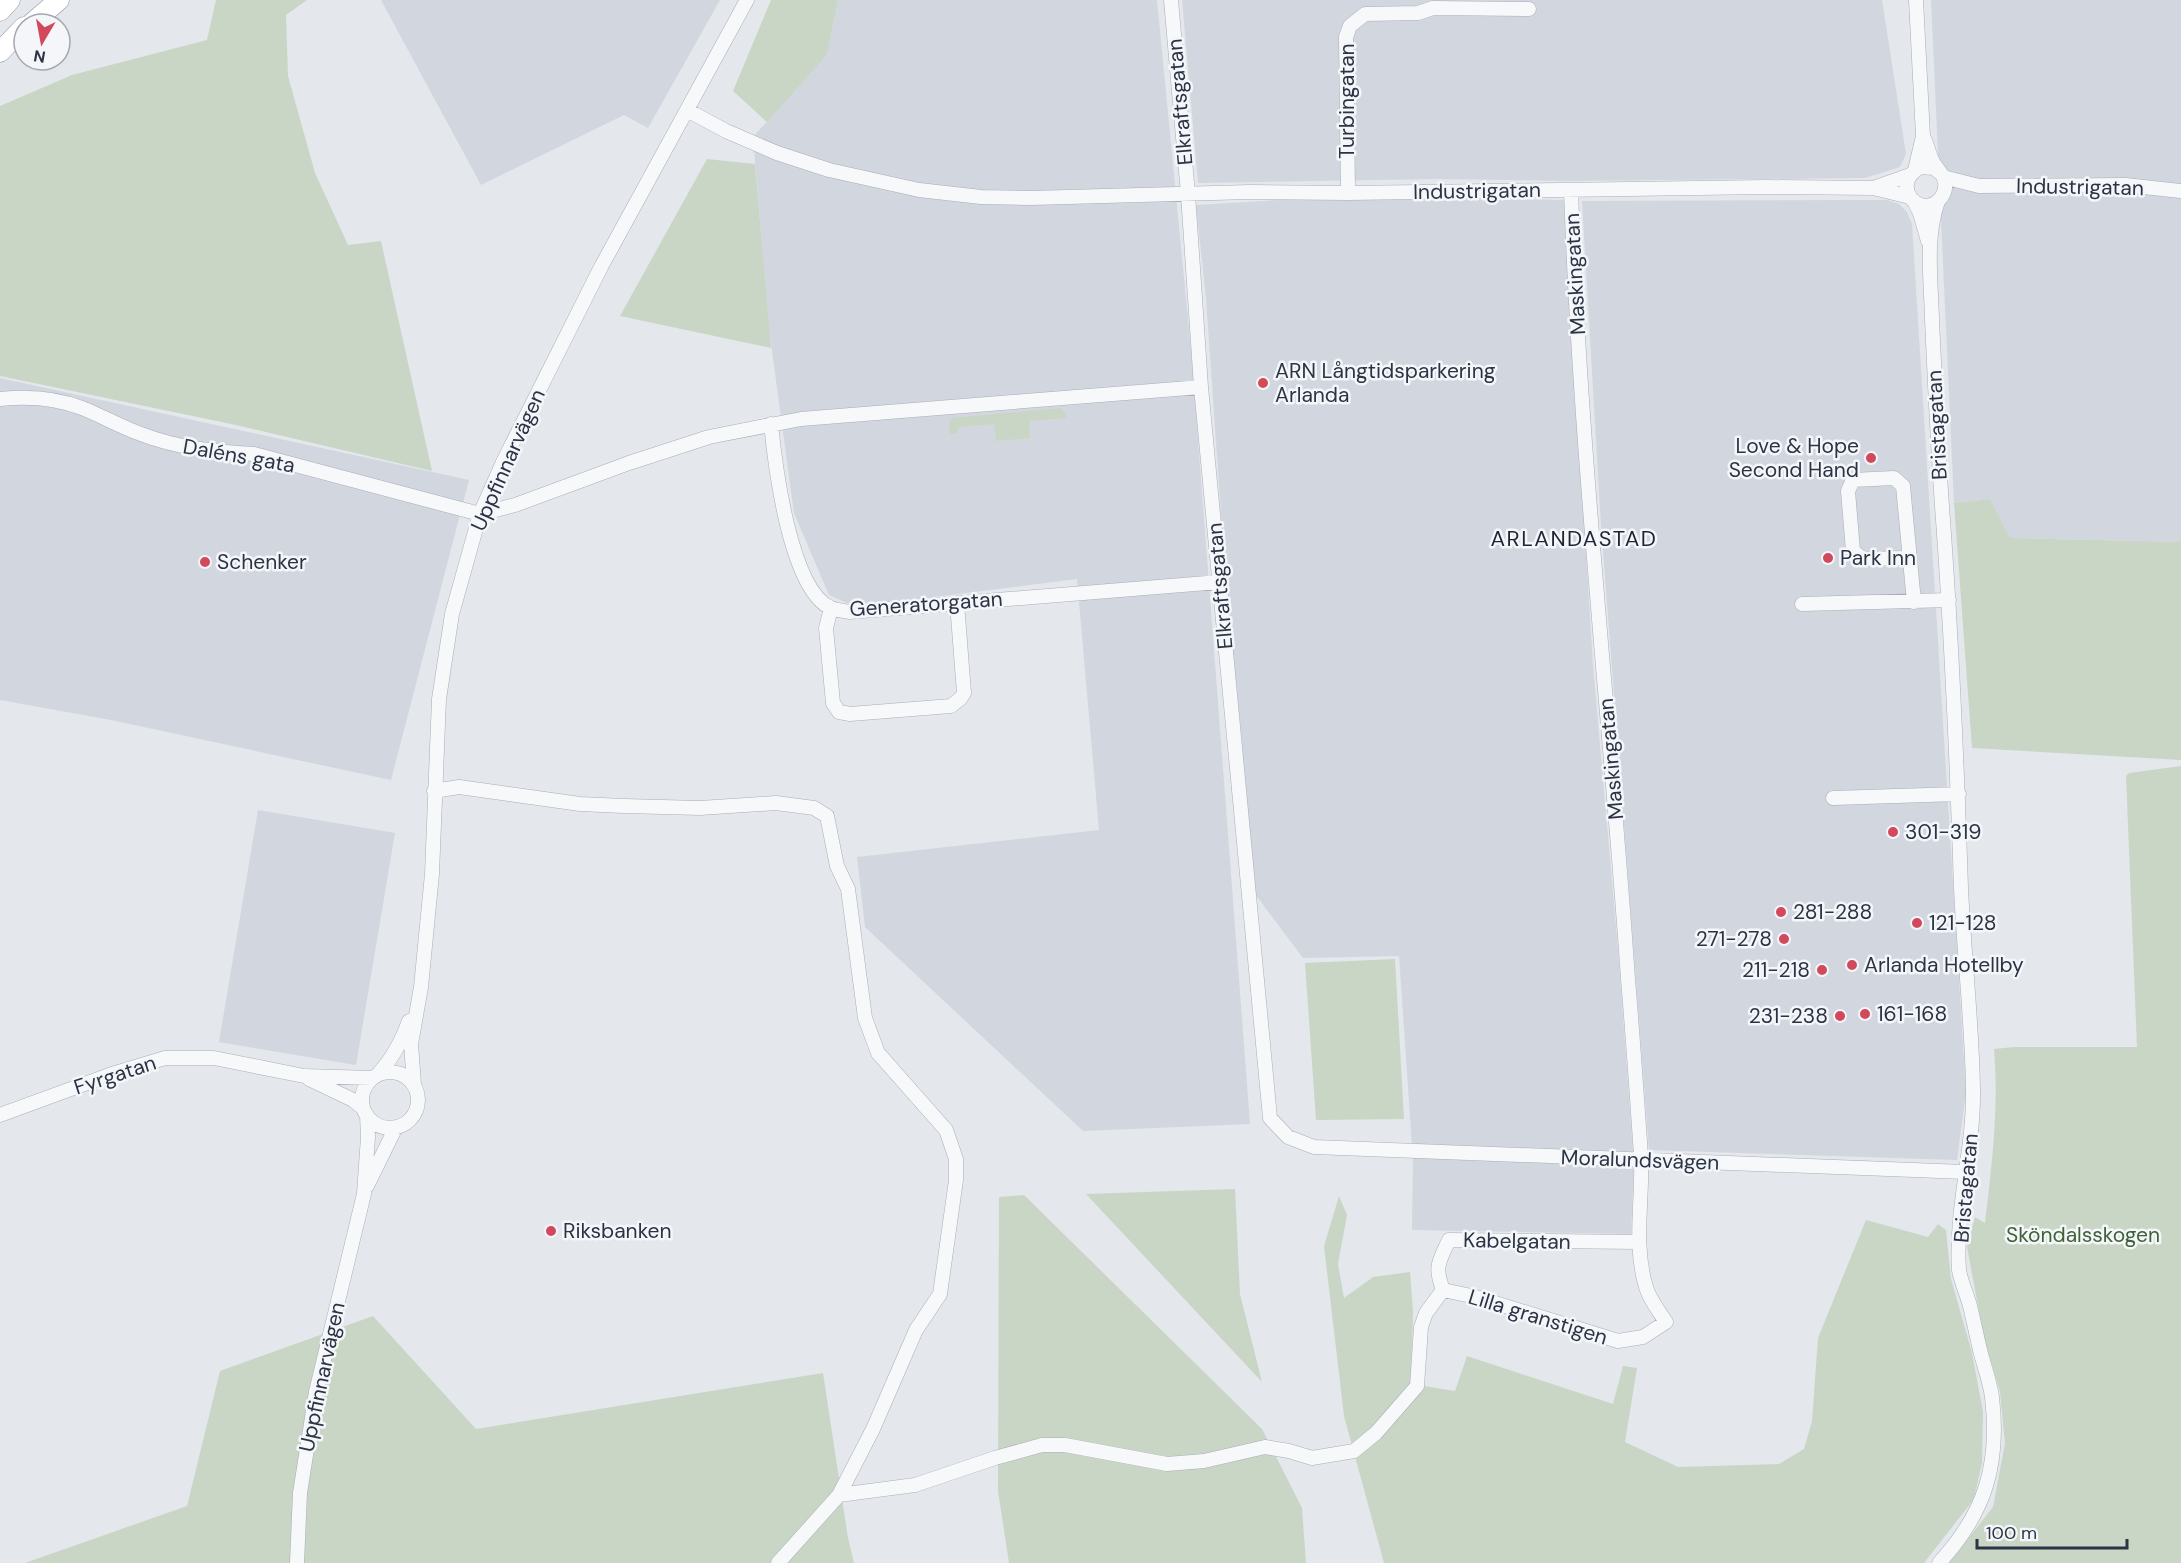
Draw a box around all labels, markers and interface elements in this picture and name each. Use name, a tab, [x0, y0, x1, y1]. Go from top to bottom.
north arrow	[12, 12, 72, 72]
street label: Elkraftsgatan	[1161, 38, 1199, 166]
street label: Turbingatan	[1333, 43, 1361, 159]
text: N	[32, 45, 47, 68]
street label: Industrigatan	[2016, 172, 2144, 202]
street label: Industrigatan	[1413, 176, 1541, 206]
street label: Maskingatan	[1558, 212, 1592, 336]
place label: ARN Långtidsparkering Arlanda	[1275, 357, 1496, 409]
street label: Bristagatan	[1920, 369, 1954, 481]
marker: ARN Långtidsparkering Arlanda	[1256, 376, 1270, 390]
street label: Uppfinnarvägen	[464, 385, 552, 535]
street label: Daléns gata	[181, 432, 297, 480]
place label: Love & Hope Second Hand	[1729, 432, 1859, 484]
marker: Love & Hope Second Hand	[1864, 451, 1878, 465]
street label: Elkraftsgatan	[1201, 522, 1239, 650]
district label: ARLANDASTAD	[1491, 524, 1657, 553]
place label: Park Inn	[1840, 544, 1916, 572]
place label: Schenker	[217, 548, 307, 576]
marker: Park Inn	[1821, 551, 1835, 565]
marker: Schenker	[198, 555, 212, 569]
street label: Generatorgatan	[849, 585, 1003, 623]
street label: Maskingatan	[1592, 697, 1630, 821]
place label: 301-319	[1905, 818, 1981, 846]
marker: 301-319	[1886, 825, 1900, 839]
place label: 281-288	[1793, 898, 1872, 926]
marker: 281-288	[1774, 905, 1788, 919]
place label: 121-128	[1929, 909, 1997, 937]
marker: 121-128	[1910, 916, 1924, 930]
place label: 271-278	[1696, 925, 1772, 953]
marker: 271-278	[1777, 932, 1791, 946]
place label: Arlanda Hotellby	[1864, 951, 2024, 979]
place label: 211-218	[1742, 956, 1810, 984]
marker: Arlanda Hotellby	[1845, 958, 1859, 972]
marker: 211-218	[1815, 963, 1829, 977]
place label: 161-168	[1877, 1000, 1947, 1028]
place label: 231-238	[1749, 1002, 1828, 1030]
marker: 161-168	[1858, 1007, 1872, 1021]
marker: 231-238	[1833, 1009, 1847, 1023]
street label: Fyrgatan	[70, 1049, 160, 1101]
street label: Bristagatan	[1947, 1132, 1985, 1244]
street label: Moralundsvägen	[1560, 1143, 1720, 1177]
place label: Riksbanken	[563, 1217, 671, 1245]
park label: Sköndalsskogen	[2006, 1221, 2160, 1249]
marker: Riksbanken	[544, 1224, 558, 1238]
street label: Kabelgatan	[1463, 1226, 1571, 1256]
street label: Lilla granstigen	[1465, 1283, 1611, 1351]
street label: Uppfinnarvägen	[292, 1300, 352, 1454]
scale bar	[1977, 1512, 2127, 1550]
text: 100 m	[1986, 1521, 2037, 1545]

